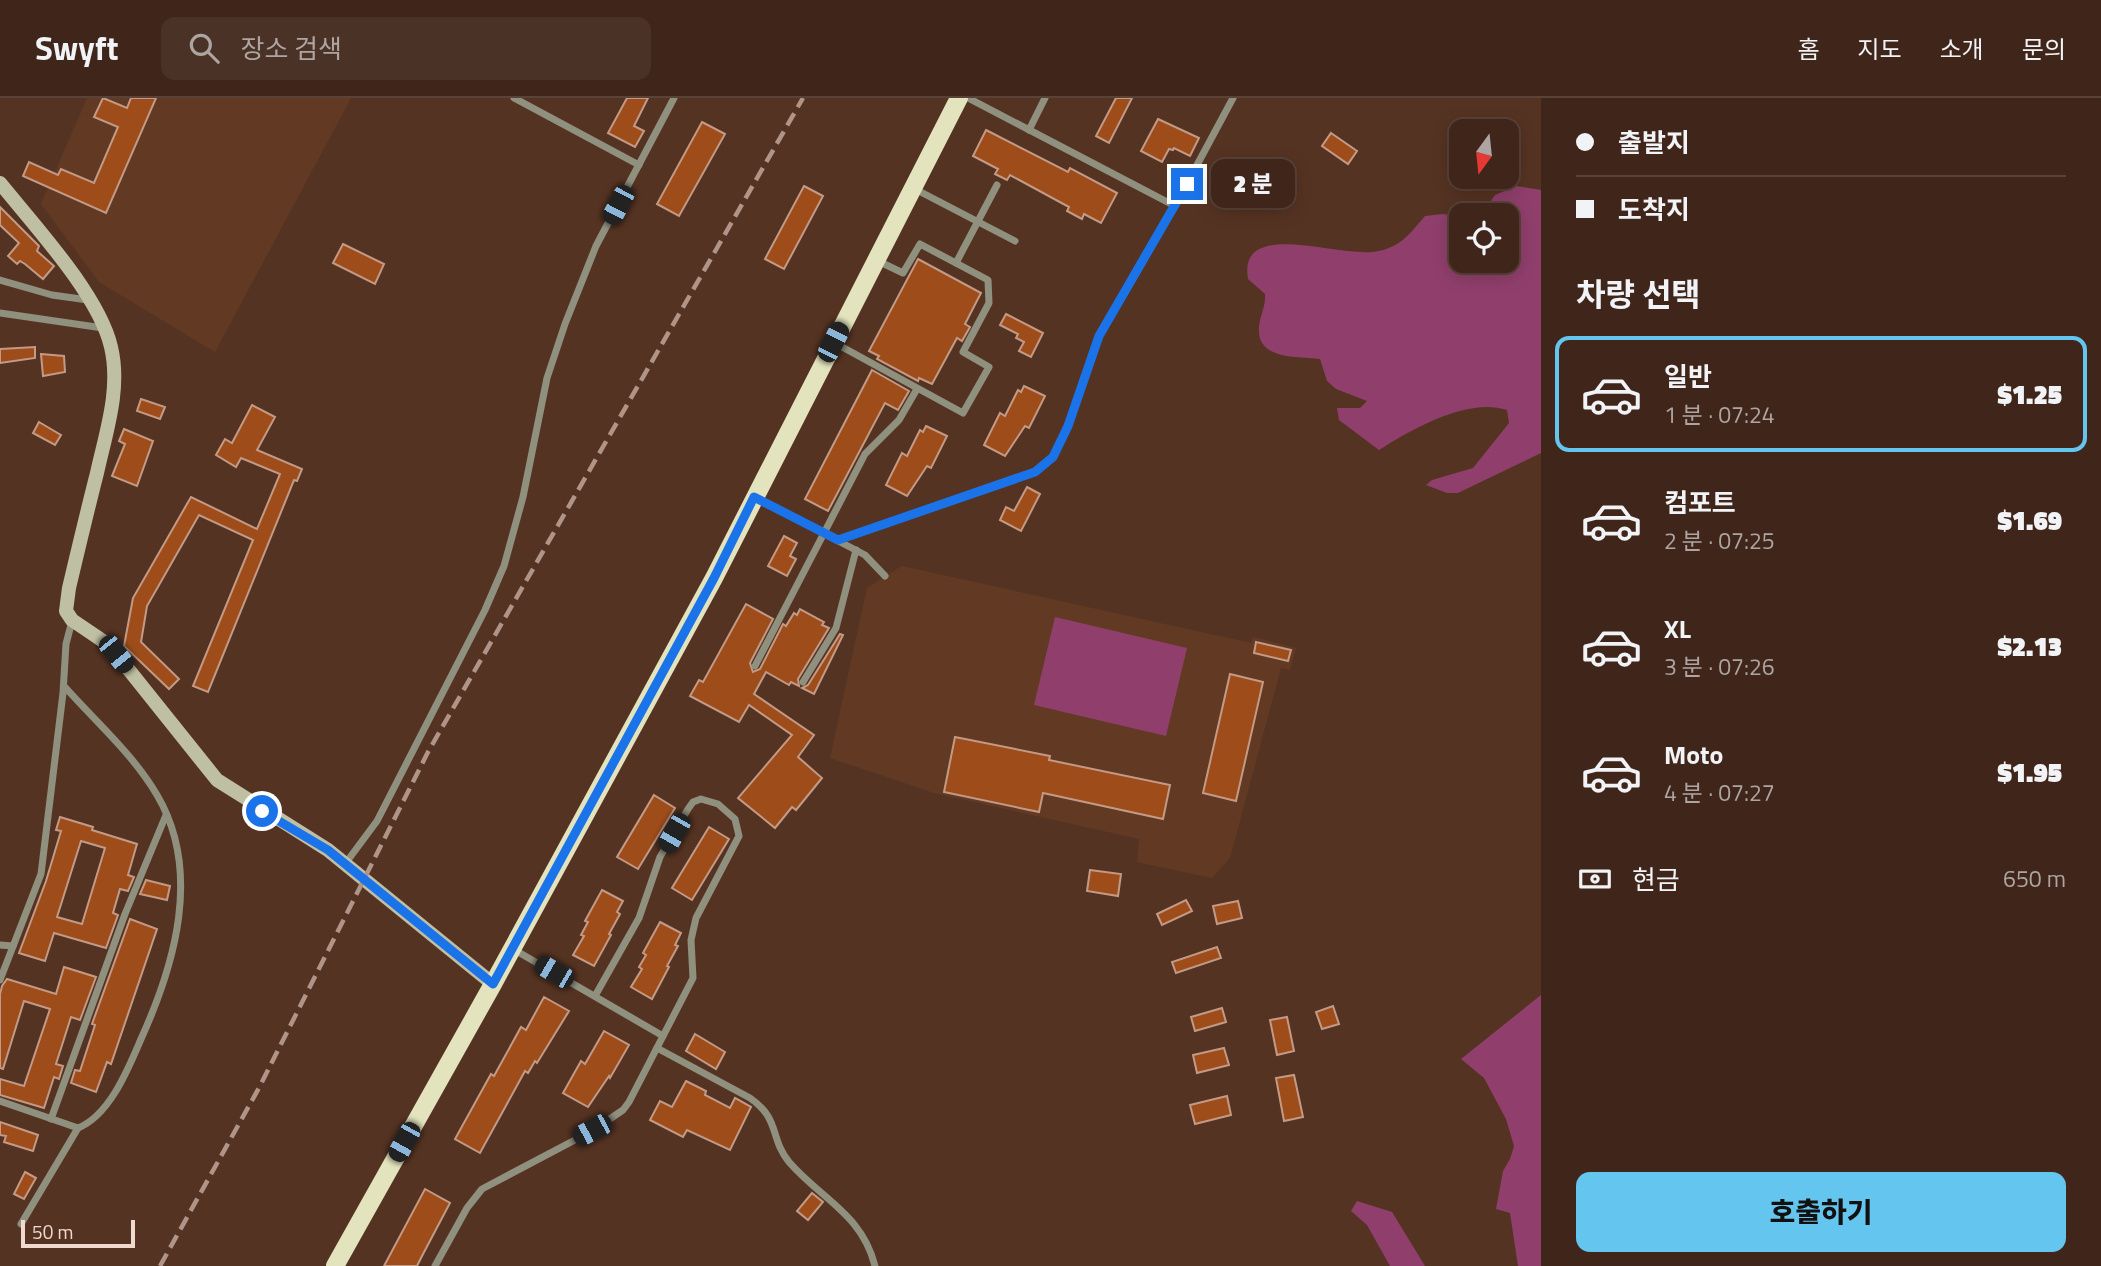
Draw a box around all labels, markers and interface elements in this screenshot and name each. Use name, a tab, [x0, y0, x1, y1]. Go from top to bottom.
search box	[161, 17, 651, 80]
text: Swyft	[35, 23, 119, 73]
icon: search	[185, 29, 223, 67]
text: 장소 검색	[241, 29, 342, 68]
text: 홈	[1797, 31, 1819, 67]
text: 지도	[1857, 31, 1902, 67]
text: 소개	[1940, 31, 1984, 67]
text: 문의	[2022, 31, 2066, 67]
north arrow	[1449, 119, 1519, 189]
map controls	[1449, 119, 1519, 273]
text: 출발지	[1618, 123, 1690, 162]
callout: 2 분	[1212, 160, 1296, 208]
text: 2 분	[1234, 166, 1272, 201]
route end	[1171, 168, 1203, 200]
car	[599, 182, 638, 228]
text: 도착지	[1618, 190, 1690, 229]
button: locate	[1449, 203, 1519, 273]
text: 차량 선택	[1576, 270, 1701, 318]
car	[815, 319, 852, 365]
text: 일반	[1664, 357, 1712, 396]
icon: car	[1580, 363, 1643, 426]
text: $1.25	[1997, 375, 2062, 414]
text: 1 분 · 07:24	[1664, 397, 1775, 432]
text: 컴포트	[1664, 483, 1736, 522]
icon: car	[1580, 489, 1643, 552]
text: $1.69	[1997, 501, 2062, 540]
text: 2 분 · 07:25	[1664, 523, 1775, 558]
text: XL	[1664, 609, 1691, 648]
icon: car	[1580, 615, 1643, 678]
text: $2.13	[1997, 627, 2062, 666]
car	[95, 631, 138, 677]
text: 3 분 · 07:26	[1664, 649, 1775, 684]
text: Moto	[1664, 735, 1723, 774]
icon: car	[1580, 741, 1643, 804]
text: $1.95	[1997, 753, 2062, 792]
text: 4 분 · 07:27	[1664, 775, 1775, 810]
route start	[246, 795, 278, 827]
car	[655, 810, 694, 856]
icon: cash	[1576, 860, 1614, 898]
text: 현금	[1632, 860, 1680, 899]
text: 650 m	[2003, 861, 2066, 896]
car	[531, 952, 578, 992]
car	[569, 1111, 616, 1149]
car	[385, 1119, 424, 1165]
button: 호출하기	[1576, 1172, 2066, 1252]
scale bar	[21, 1217, 135, 1249]
text: 50 m	[32, 1217, 73, 1246]

